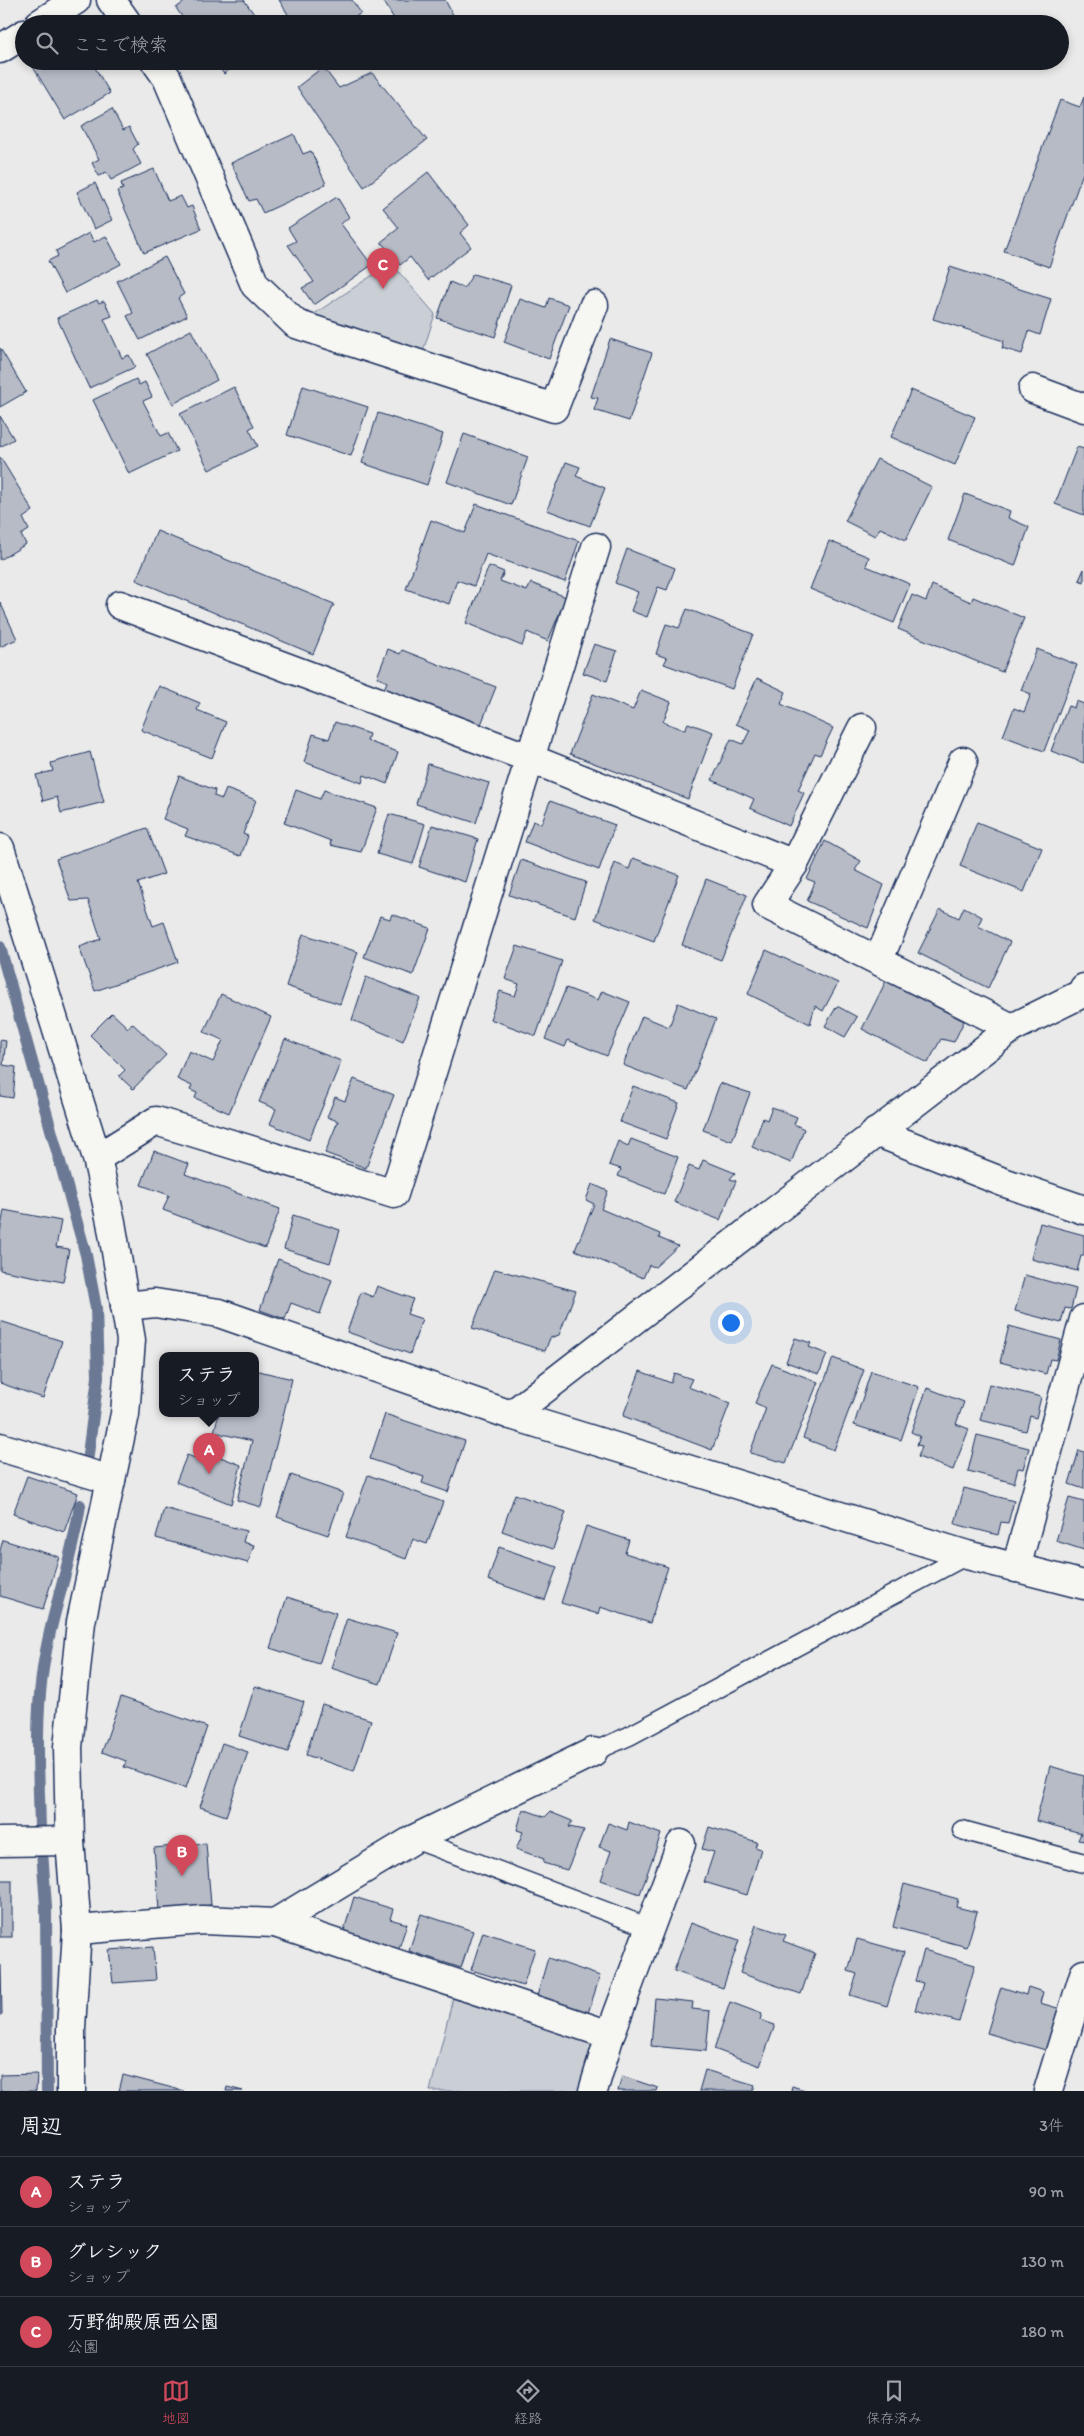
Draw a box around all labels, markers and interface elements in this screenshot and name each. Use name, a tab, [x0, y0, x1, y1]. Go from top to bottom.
search box	[15, 15, 1069, 70]
icon: search	[33, 29, 61, 57]
text: ここで検索	[73, 33, 168, 56]
pin: C	[367, 248, 399, 289]
your location	[718, 1310, 744, 1336]
popup	[159, 1352, 259, 1417]
text: ステラ	[177, 1363, 235, 1386]
text: ショップ	[177, 1390, 241, 1409]
pin: A	[193, 1433, 225, 1474]
pin: B	[166, 1835, 198, 1876]
text: 周辺	[20, 2113, 62, 2138]
text: 3件	[1039, 2116, 1064, 2135]
text: ステラ	[67, 2170, 125, 2193]
text: A	[31, 2182, 41, 2201]
text: 90 m	[1029, 2182, 1064, 2201]
text: ショップ	[67, 2197, 130, 2216]
text: グレシック	[67, 2240, 162, 2263]
text: B	[31, 2252, 41, 2271]
text: 130 m	[1021, 2252, 1064, 2271]
text: ショップ	[67, 2267, 130, 2286]
text: 万野御殿原西公園	[67, 2310, 219, 2333]
text: C	[31, 2322, 41, 2341]
text: 180 m	[1021, 2322, 1064, 2341]
text: 公園	[67, 2337, 99, 2356]
tab: 地図	[162, 2377, 190, 2427]
tab: 経路	[514, 2377, 542, 2427]
tab: 保存済み	[866, 2377, 922, 2427]

